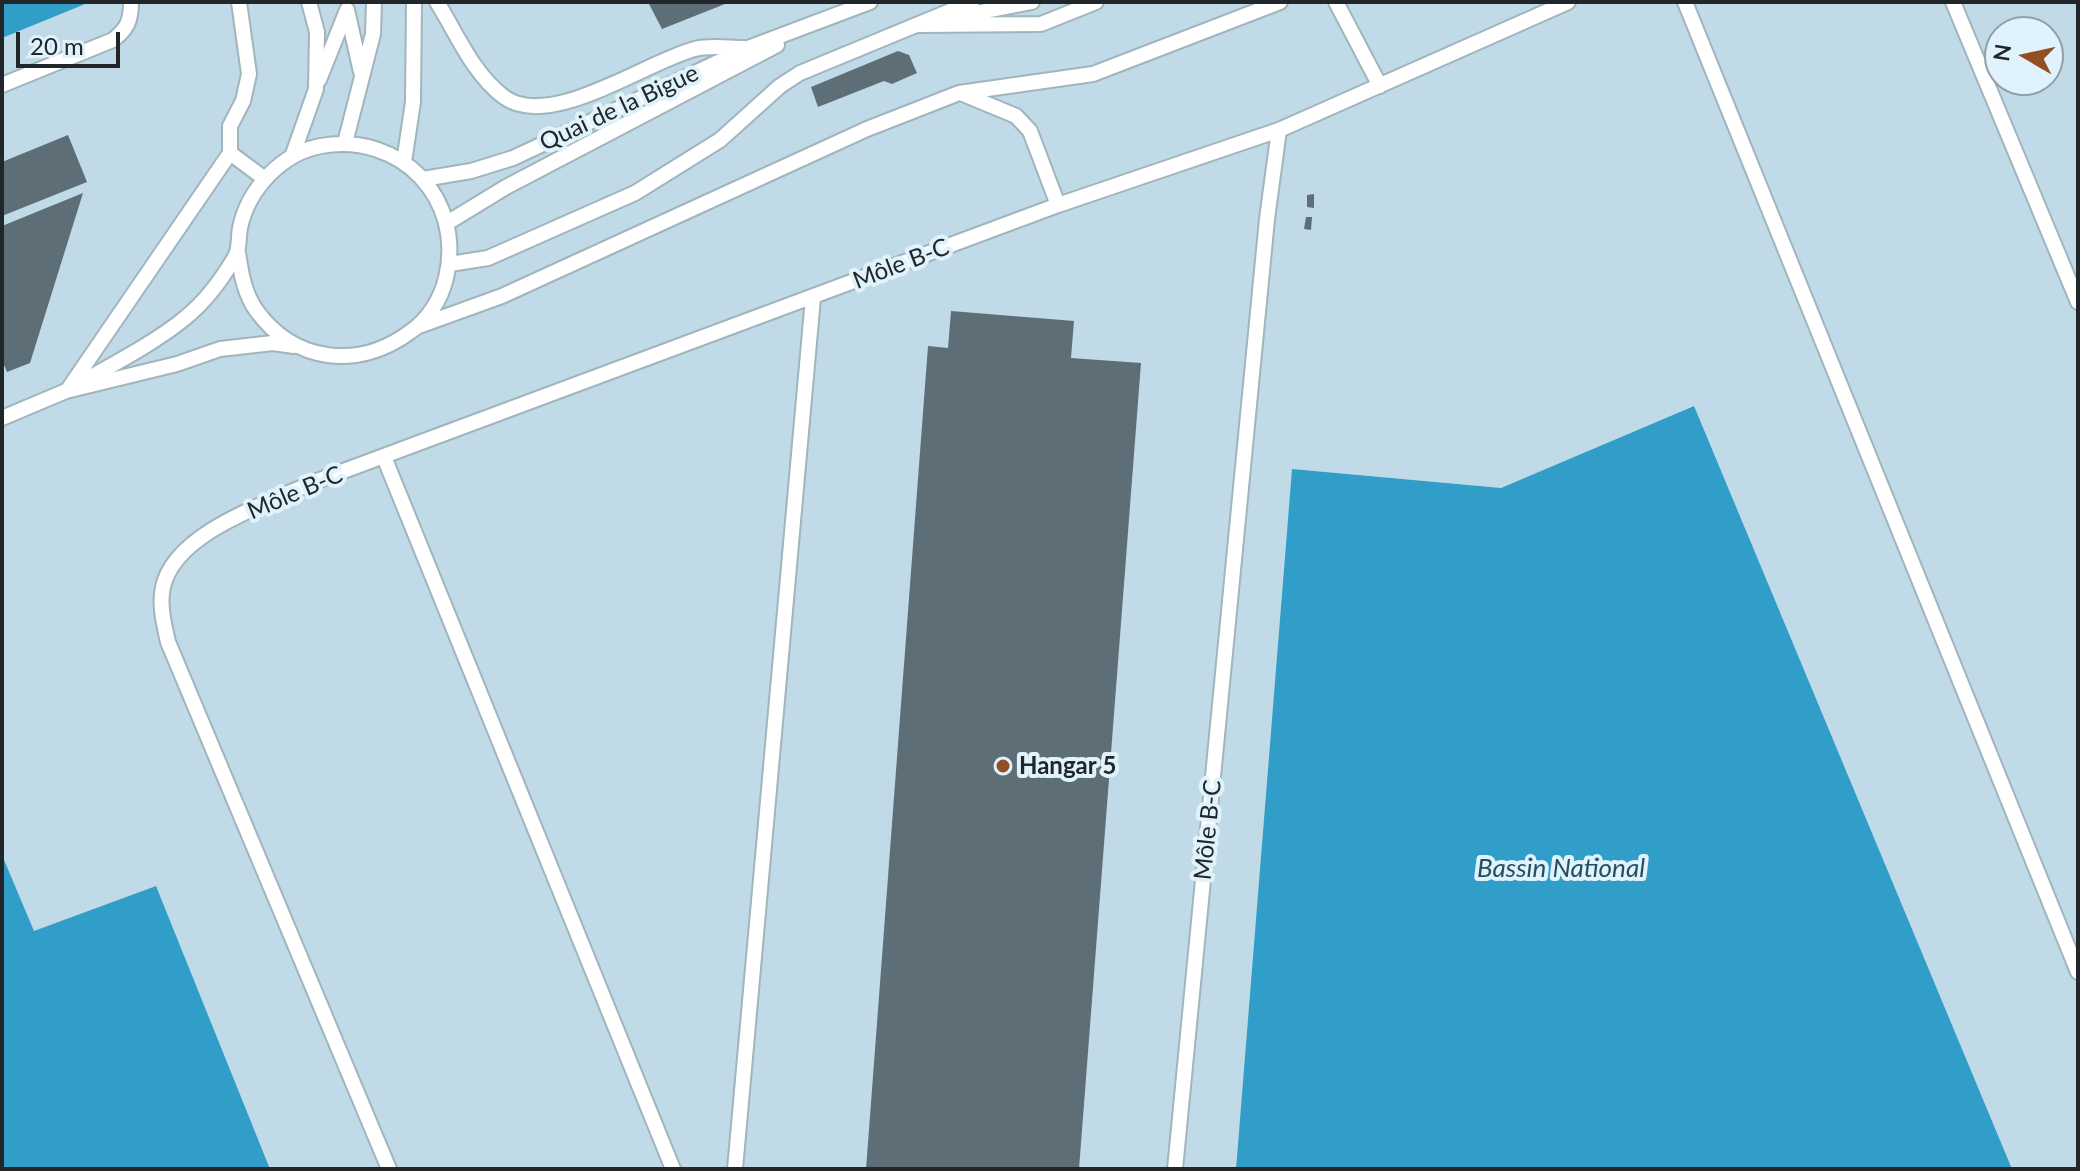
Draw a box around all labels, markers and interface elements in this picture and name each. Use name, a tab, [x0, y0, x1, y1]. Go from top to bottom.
scale bar	[20, 16, 124, 66]
north arrow	[1984, 16, 2064, 96]
text: 20 m	[30, 31, 84, 60]
text: N	[1987, 42, 2016, 63]
street label: Quai de la Bigue	[535, 59, 703, 157]
street label: Môle B-C	[849, 233, 953, 295]
street label: Môle B-C	[243, 460, 347, 526]
place label: Hangar 5	[1019, 752, 1116, 780]
marker: Hangar 5	[994, 757, 1012, 775]
street label: Môle B-C	[1188, 779, 1228, 881]
water label: Bassin National	[1477, 853, 1645, 885]

